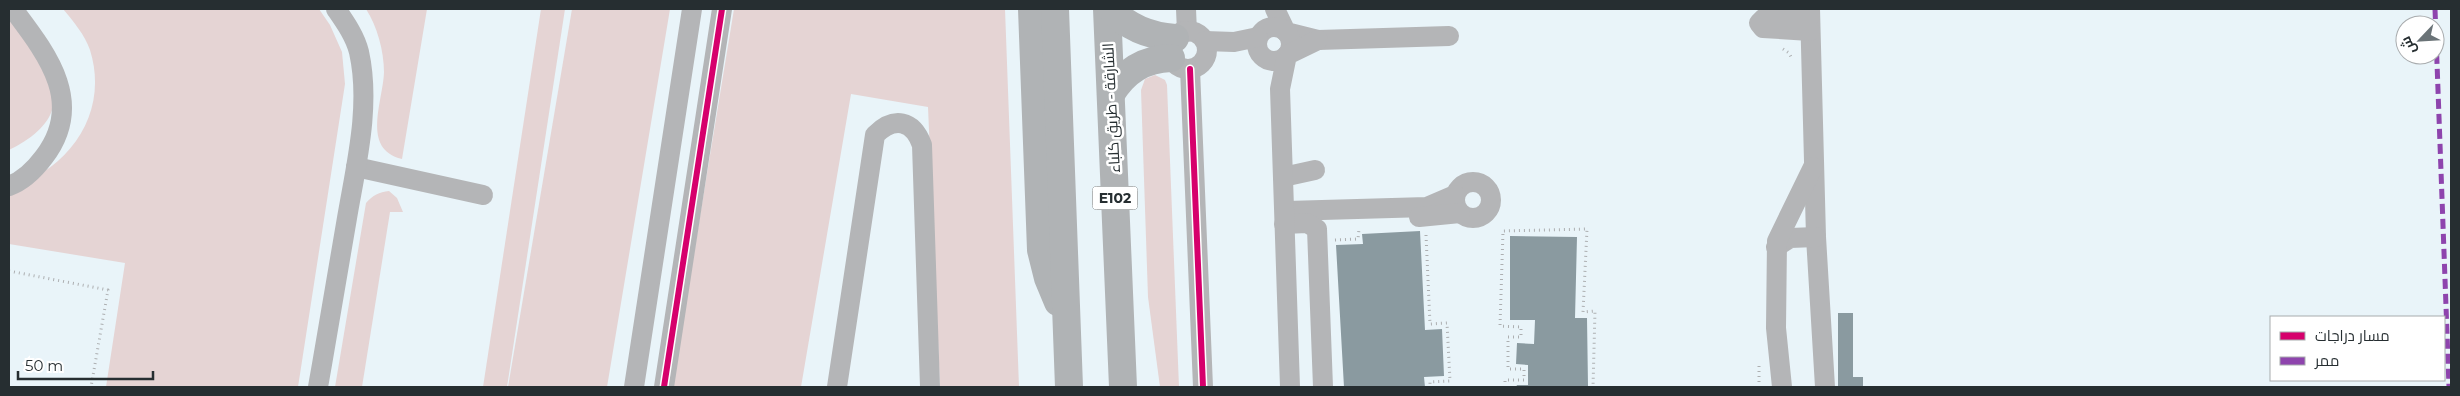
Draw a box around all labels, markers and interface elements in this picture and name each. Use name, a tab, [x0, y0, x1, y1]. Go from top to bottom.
north arrow	[2395, 15, 2445, 65]
text: ش	[2396, 34, 2420, 57]
street label: الشارقة - طريق كلباء	[1098, 43, 1125, 173]
road number: E102	[1092, 187, 1138, 210]
legend	[2270, 316, 2445, 381]
text: مسار دراجات	[2315, 326, 2390, 345]
scale bar	[18, 348, 152, 380]
text: ممر	[2314, 351, 2339, 370]
text: 50 m	[25, 356, 63, 375]

